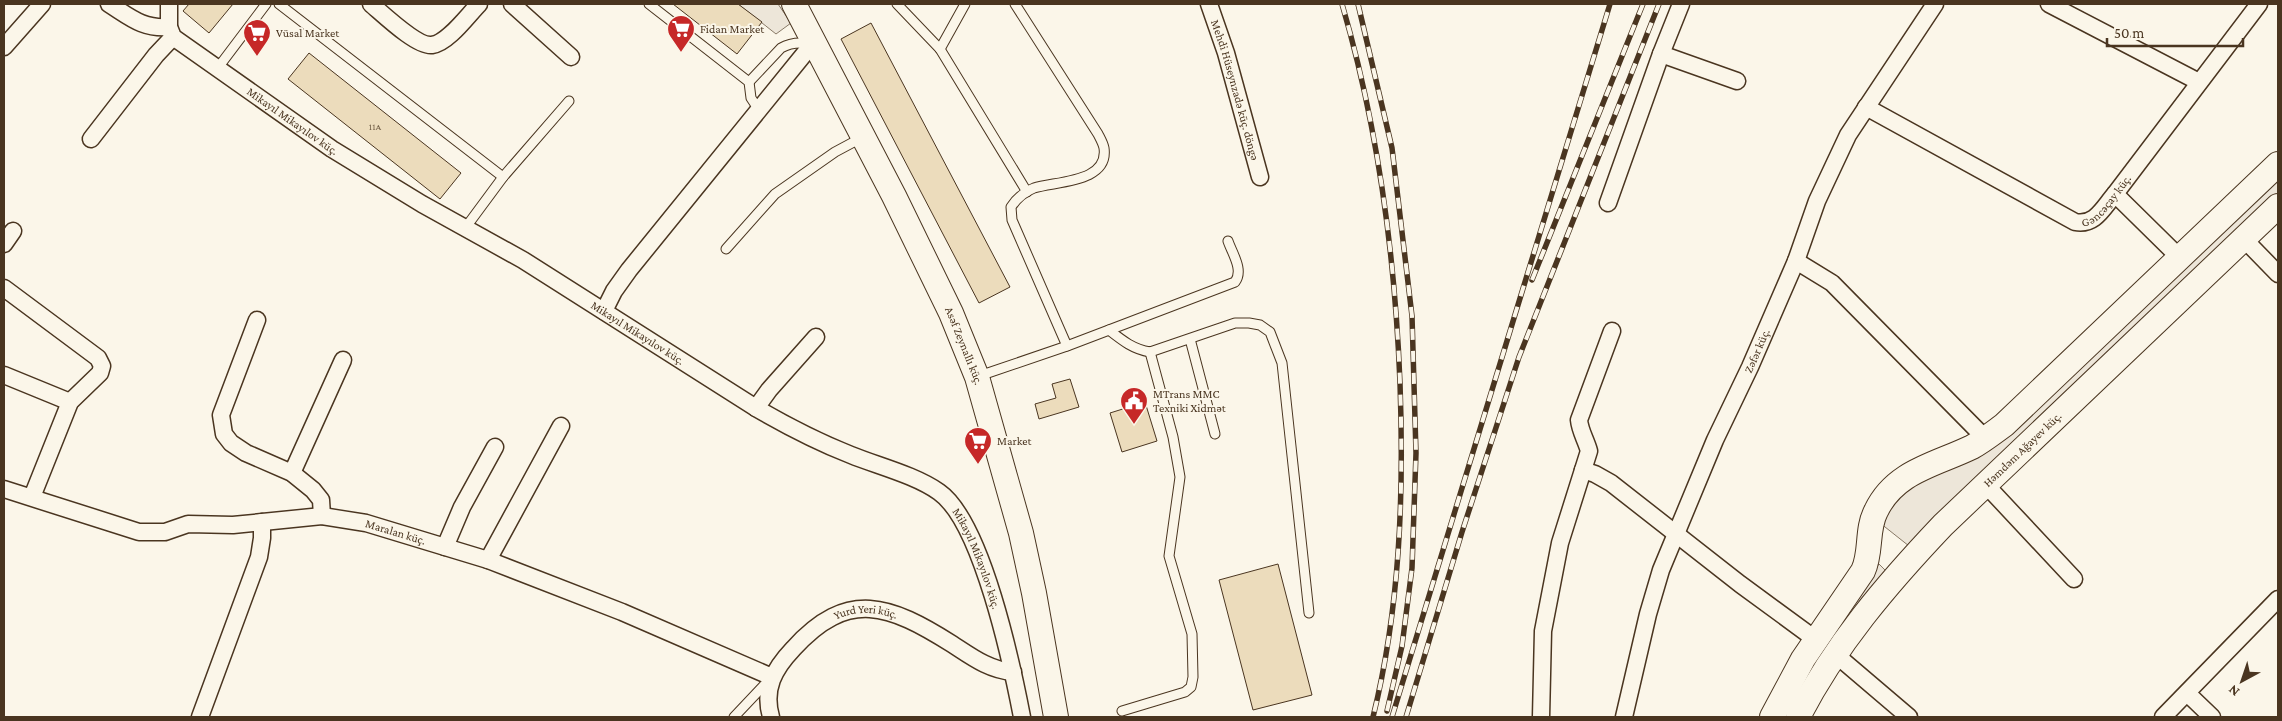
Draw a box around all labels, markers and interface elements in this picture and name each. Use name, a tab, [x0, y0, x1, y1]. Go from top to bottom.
supermarket icon: Fidan Market	[666, 14, 696, 53]
scale bar	[2107, 15, 2243, 47]
supermarket icon: Vüsal Market	[242, 18, 272, 57]
street label: Mehdi Hüseynzadə küç. döngə	[1208, 18, 1262, 162]
place label: Fidan Market	[700, 22, 765, 36]
text: 50 m	[2114, 25, 2144, 41]
place label: Vüsal Market	[276, 26, 340, 40]
street label: Mikayıl Mikayılov küç.	[244, 84, 341, 158]
house number: 11A	[369, 121, 381, 132]
street label: Gəncəçay küç.	[2080, 172, 2134, 230]
street label: Mikayıl Mikayılov küç.	[588, 298, 687, 368]
street label: Asəf Zeynallı küç.	[942, 304, 986, 387]
street label: Zəfər küç.	[1741, 326, 1773, 375]
public building icon: MTrans MMC Texniki Xidmət	[1119, 386, 1149, 425]
place label: MTrans MMC Texniki Xidmət	[1153, 387, 1227, 415]
street label: Həmdəm Ağayev küç.	[1980, 409, 2065, 490]
supermarket icon: Market	[963, 426, 993, 465]
place label: Market	[997, 434, 1033, 448]
street label: Mikayıl Mikayılov küç.	[949, 505, 1003, 611]
street label: Maralan küç.	[364, 516, 428, 548]
street label: Yurd Yeri küç.	[832, 602, 900, 622]
north arrow	[2217, 656, 2267, 706]
text: N	[2224, 681, 2242, 700]

